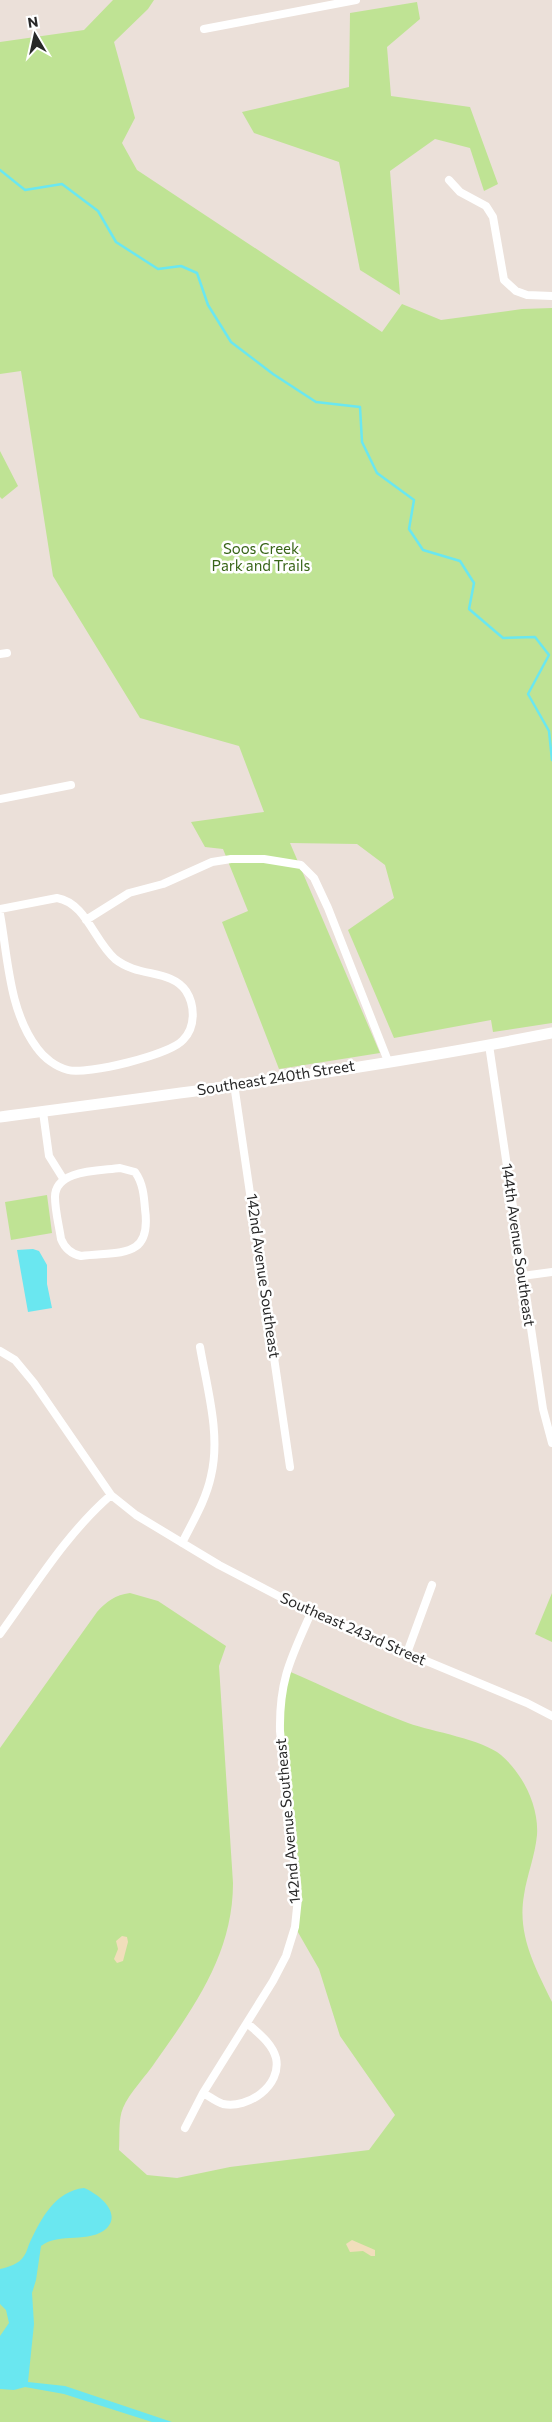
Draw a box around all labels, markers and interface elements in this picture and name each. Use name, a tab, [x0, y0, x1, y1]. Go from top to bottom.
north arrow	[10, 10, 60, 60]
text: N	[26, 12, 39, 31]
park label: Soos Creek Park and Trails	[212, 539, 311, 574]
street label: Southeast 240th Street	[196, 1056, 356, 1098]
street label: 144th Avenue Southeast	[499, 1162, 539, 1328]
street label: 142nd Avenue Southeast	[244, 1192, 284, 1359]
street label: Southeast 243rd Street	[278, 1588, 429, 1668]
street label: 142nd Avenue Southeast	[271, 1738, 303, 1905]

